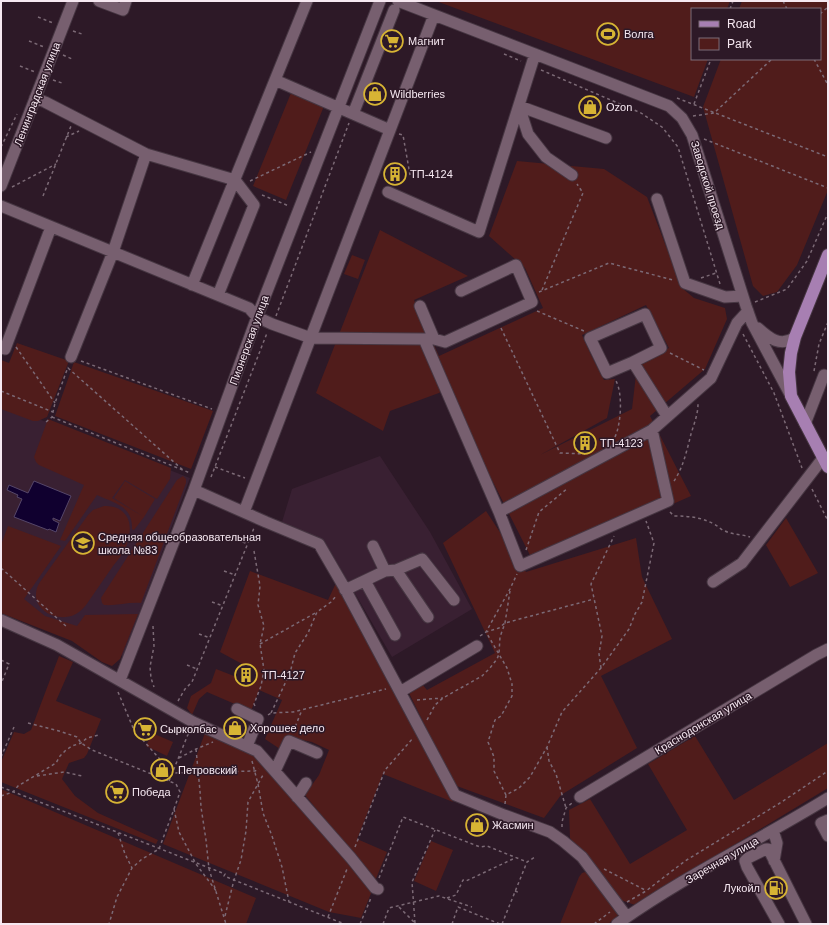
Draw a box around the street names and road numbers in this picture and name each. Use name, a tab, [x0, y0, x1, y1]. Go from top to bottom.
street label: Ленинградская улица	[12, 40, 63, 148]
street label: Заводской проезд	[689, 139, 727, 231]
street label: Пионерская улица	[227, 293, 271, 386]
street label: Краснодонская улица	[652, 689, 754, 757]
street label: Заречная улица	[684, 834, 761, 886]

